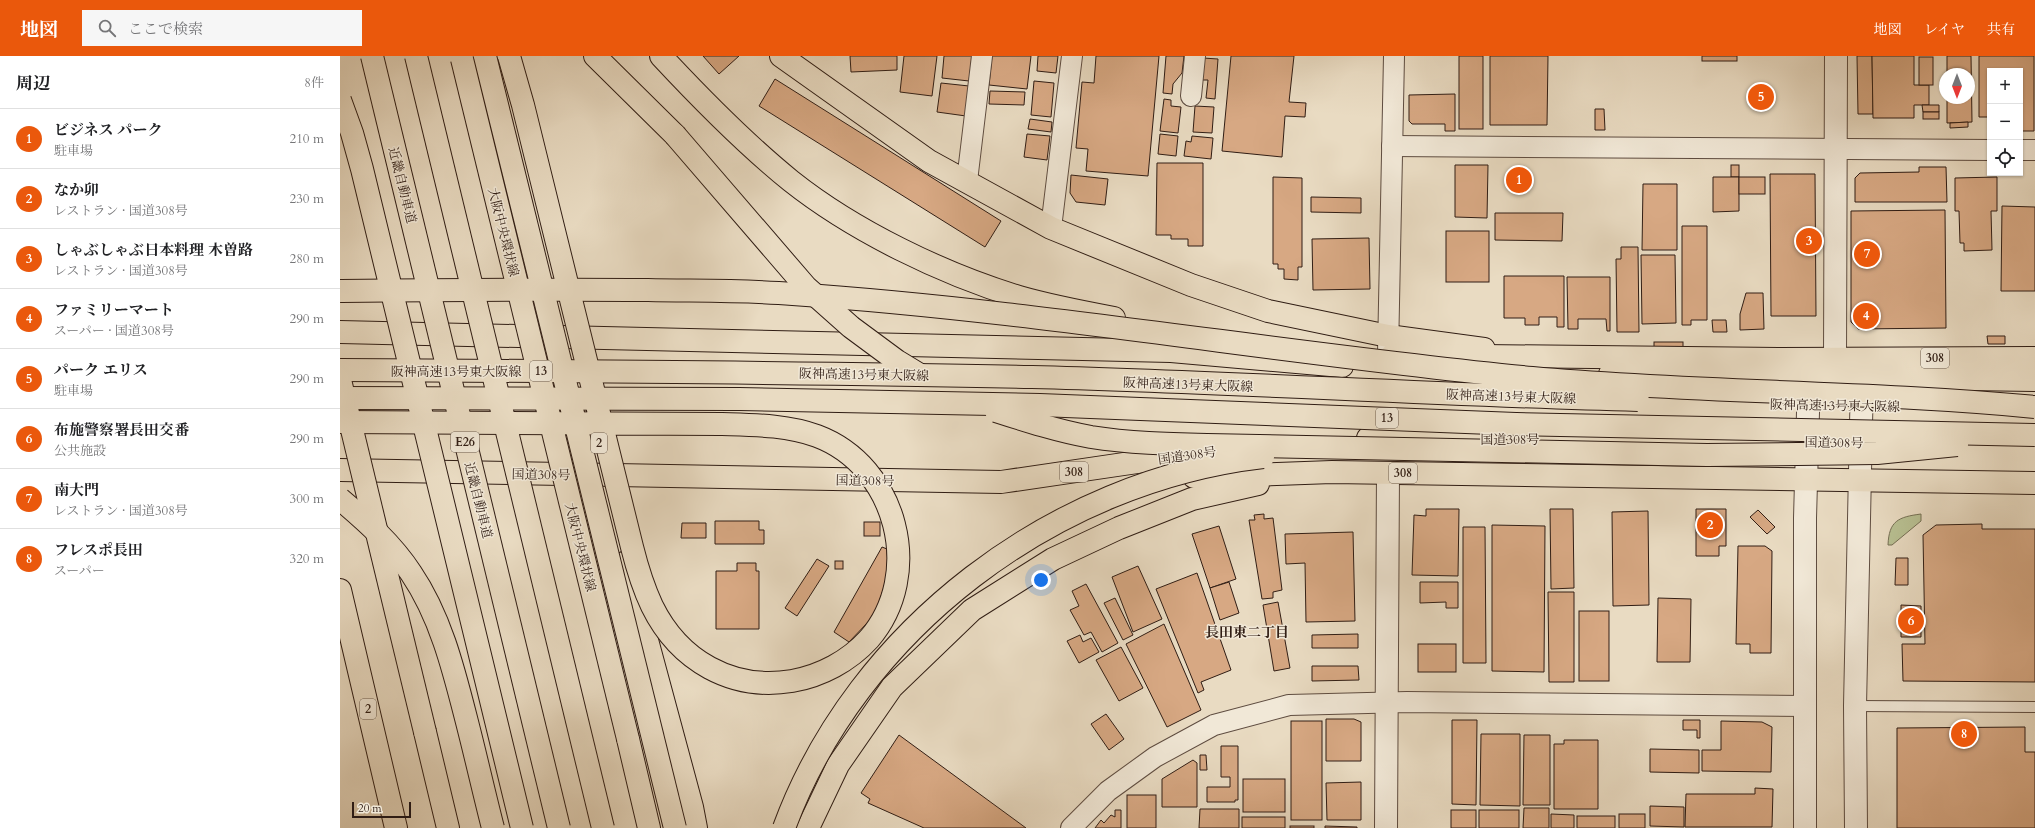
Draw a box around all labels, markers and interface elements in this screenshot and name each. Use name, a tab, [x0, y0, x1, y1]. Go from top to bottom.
search box	[82, 10, 362, 46]
text: 地図	[20, 17, 58, 43]
icon: search	[96, 17, 118, 39]
text: ここで検索	[128, 19, 203, 39]
text: 地図	[1874, 20, 1902, 39]
text: レイヤ	[1924, 20, 1965, 39]
text: 共有	[1987, 20, 2015, 39]
north arrow	[1939, 68, 1975, 104]
map controls	[1987, 68, 2023, 176]
button: +	[1987, 68, 2023, 104]
text: 周辺	[16, 72, 50, 95]
text: 8件	[304, 74, 324, 92]
pin: 5	[1748, 82, 1774, 112]
button: −	[1987, 104, 2023, 140]
text: ビジネス パーク	[54, 120, 163, 140]
text: 1	[26, 130, 32, 148]
text: 210 m	[290, 130, 324, 148]
button: locate	[1987, 140, 2023, 176]
text: 駐車場	[54, 142, 93, 160]
street label: 近畿自動車道	[384, 145, 420, 225]
pin: 1	[1506, 165, 1532, 195]
text: なか卯	[54, 180, 99, 200]
street label: 大阪中央環状線	[483, 186, 523, 279]
text: 2	[26, 190, 32, 208]
text: 230 m	[290, 190, 324, 208]
text: レストラン · 国道308号	[54, 202, 188, 220]
pin: 3	[1796, 226, 1822, 256]
pin: 7	[1854, 239, 1880, 269]
text: しゃぶしゃぶ日本料理 木曽路	[54, 240, 253, 260]
text: 3	[26, 250, 32, 268]
text: 280 m	[290, 250, 324, 268]
text: レストラン · 国道308号	[54, 262, 188, 280]
text: ファミリーマート	[54, 300, 174, 320]
pin: 4	[1853, 301, 1879, 331]
text: 4	[26, 310, 32, 328]
text: 290 m	[290, 310, 324, 328]
text: スーパー · 国道308号	[54, 322, 174, 340]
road number: 308	[1921, 348, 1949, 368]
text: パーク エリス	[54, 360, 148, 380]
road number: 13	[530, 361, 552, 381]
street label: 阪神高速13号東大阪線	[391, 363, 521, 381]
street label: 阪神高速13号東大阪線	[799, 365, 929, 385]
text: 5	[26, 370, 32, 388]
text: 290 m	[290, 370, 324, 388]
street label: 阪神高速13号東大阪線	[1123, 374, 1253, 396]
text: 駐車場	[54, 382, 93, 400]
street label: 阪神高速13号東大阪線	[1446, 386, 1576, 408]
street label: 阪神高速13号東大阪線	[1770, 396, 1900, 416]
road number: 13	[1376, 408, 1398, 428]
text: 布施警察署長田交番	[54, 420, 189, 440]
text: 6	[26, 430, 32, 448]
text: 290 m	[290, 430, 324, 448]
street label: 国道308号	[1481, 431, 1539, 449]
road number: E26	[451, 432, 479, 452]
road number: 2	[591, 433, 607, 453]
street label: 国道308号	[1804, 433, 1864, 453]
text: 公共施設	[54, 442, 106, 460]
street label: 国道308号	[1157, 443, 1218, 469]
street label: 近畿自動車道	[460, 460, 496, 540]
road number: 308	[1060, 462, 1088, 482]
road number: 308	[1389, 463, 1417, 483]
street label: 国道308号	[511, 465, 571, 485]
street label: 国道308号	[835, 471, 895, 491]
text: 南大門	[54, 480, 99, 500]
text: 7	[26, 490, 32, 508]
text: 300 m	[290, 490, 324, 508]
street label: 大阪中央環状線	[560, 501, 600, 594]
text: レストラン · 国道308号	[54, 502, 188, 520]
pin: 2	[1697, 510, 1723, 540]
text: フレスポ長田	[54, 540, 143, 560]
text: 8	[26, 550, 32, 568]
text: 320 m	[290, 550, 324, 568]
text: スーパー	[54, 562, 105, 580]
your location	[1031, 570, 1051, 590]
pin: 6	[1898, 606, 1924, 636]
district label: 長田東二丁目	[1205, 623, 1289, 642]
road number: 2	[360, 699, 376, 719]
pin: 8	[1951, 719, 1977, 749]
scale bar	[352, 800, 411, 819]
text: 20 m	[358, 801, 382, 816]

